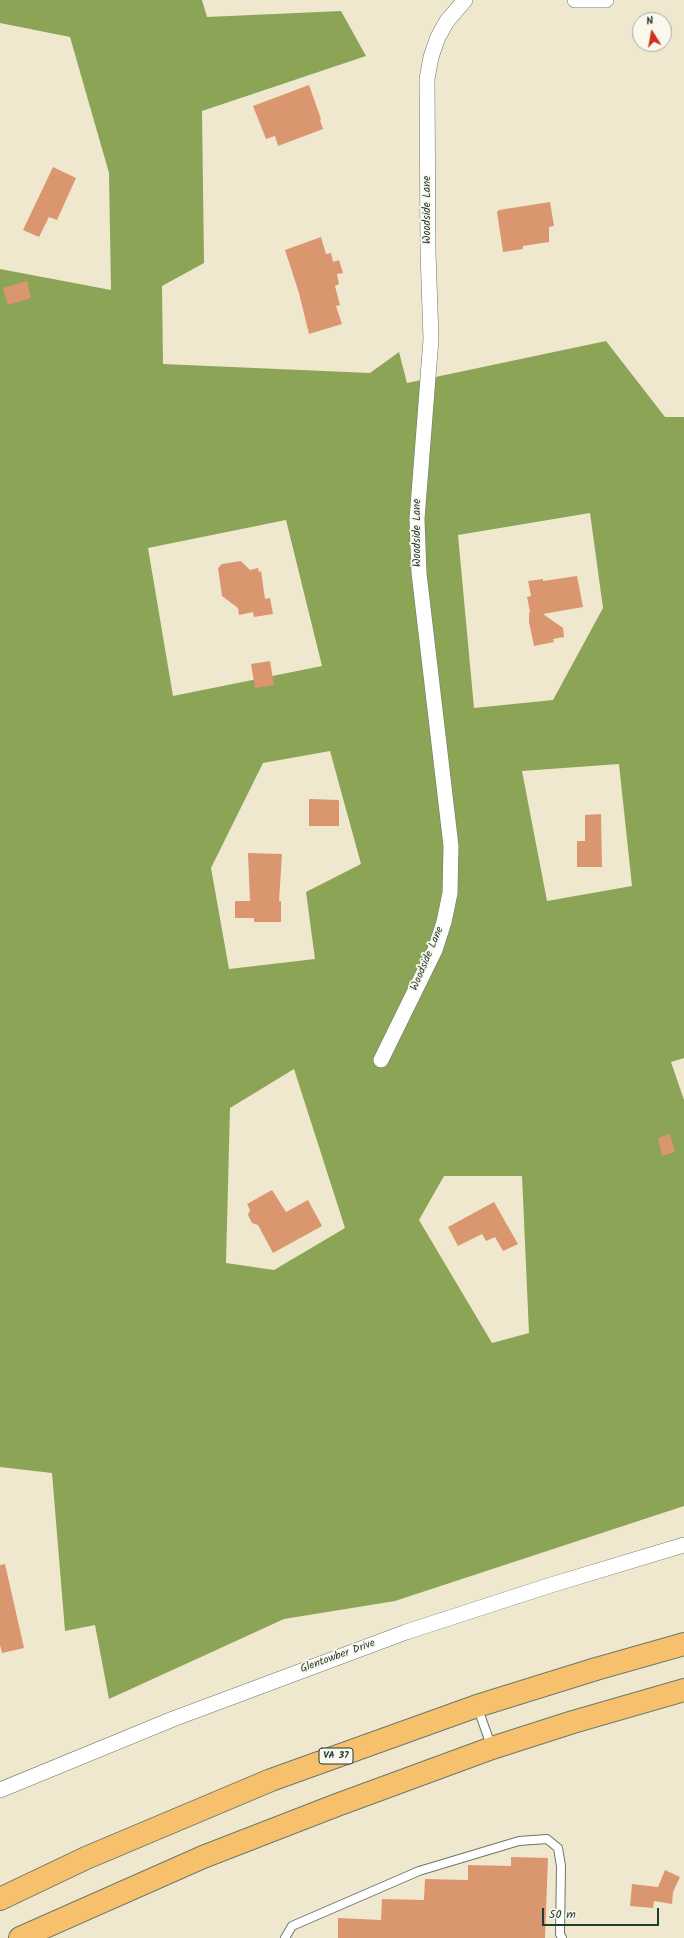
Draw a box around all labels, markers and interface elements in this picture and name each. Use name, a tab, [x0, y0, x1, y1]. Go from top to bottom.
north arrow	[632, 12, 672, 52]
text: N	[645, 12, 655, 31]
street label: Woodside Lane	[421, 176, 435, 244]
street label: Woodside Lane	[411, 499, 425, 567]
street label: Woodside Lane	[409, 925, 447, 993]
street label: Glentowber Drive	[299, 1637, 377, 1677]
road number: VA 37	[319, 1748, 353, 1764]
scale bar	[544, 1900, 661, 1926]
text: 50 m	[549, 1905, 576, 1924]

